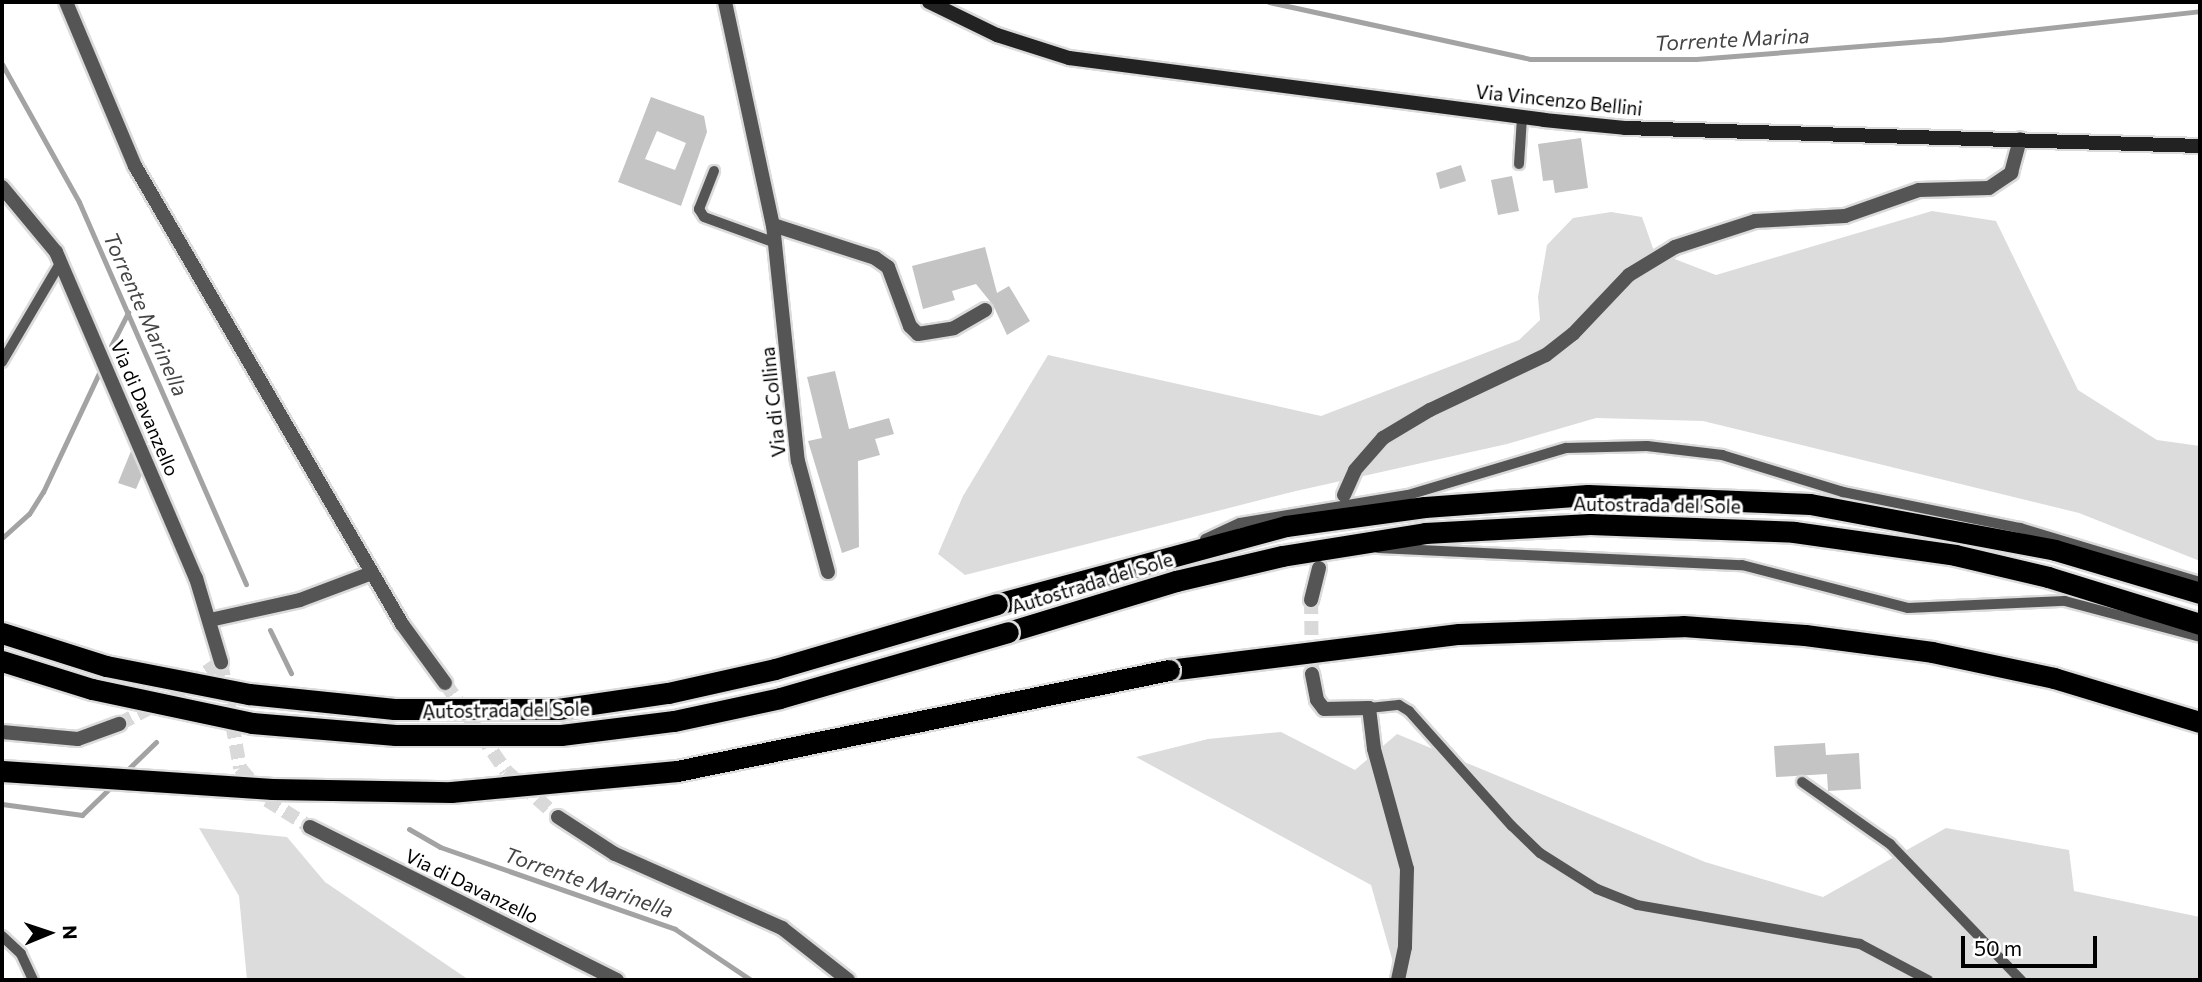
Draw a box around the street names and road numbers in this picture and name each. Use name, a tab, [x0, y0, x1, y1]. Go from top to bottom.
street label: Via Vincenzo Bellini	[1474, 80, 1644, 120]
street label: Via di Davanzello	[106, 337, 184, 479]
street label: Via di Collina	[756, 346, 790, 458]
street label: Autostrada del Sole	[1573, 492, 1741, 518]
street label: Autostrada del Sole	[1009, 548, 1175, 618]
street label: Autostrada del Sole	[422, 697, 590, 723]
street label: Via di Davanzello	[402, 844, 542, 928]

